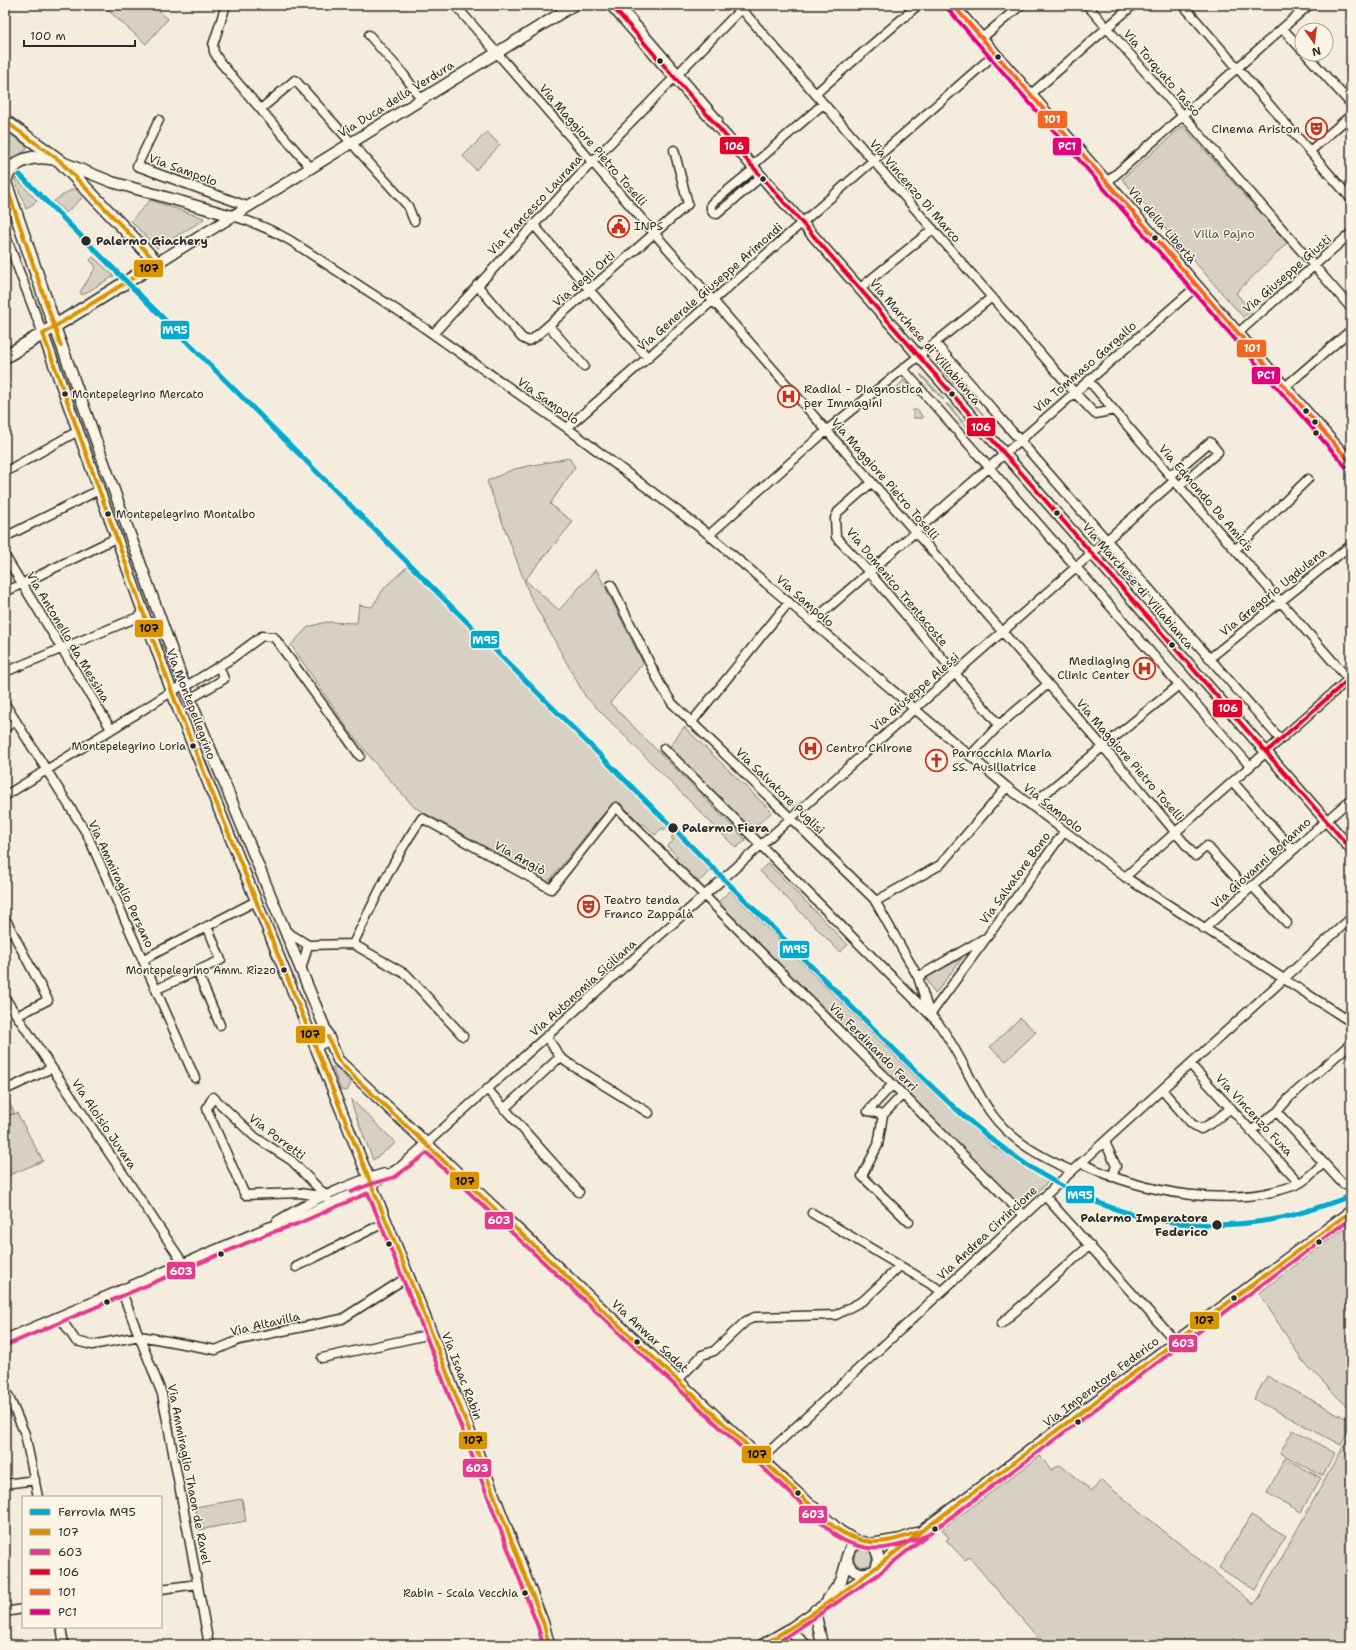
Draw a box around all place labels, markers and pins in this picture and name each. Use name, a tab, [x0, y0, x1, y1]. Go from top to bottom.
unlabelled marker	[993, 52, 1003, 62]
unlabelled marker	[655, 56, 665, 66]
theatre icon: Cinema Ariston	[1303, 116, 1329, 142]
place label: Cinema Ariston	[1212, 121, 1300, 137]
unlabelled marker	[758, 174, 768, 184]
public building icon: INPS	[605, 213, 631, 239]
place label: INPS	[634, 218, 664, 234]
place label: Palermo Giachery	[96, 233, 208, 249]
unlabelled marker	[1150, 233, 1160, 243]
marker: Palermo Giachery	[79, 234, 93, 248]
place label: Radial - Diagnostica per Immagini	[804, 381, 923, 411]
hospital icon: Radial - Diagnostica per Immagini	[775, 383, 801, 409]
place label: Montepelegrino Mercato	[72, 387, 204, 402]
marker: Montepelegrino Mercato	[60, 389, 70, 399]
unlabelled marker	[947, 389, 957, 399]
unlabelled marker	[1301, 406, 1311, 416]
unlabelled marker	[1310, 417, 1320, 427]
unlabelled marker	[1311, 428, 1321, 438]
place label: Montepelegrino Montalbo	[116, 507, 255, 522]
unlabelled marker	[1052, 508, 1062, 518]
marker: Montepelegrino Montalbo	[103, 509, 113, 519]
unlabelled marker	[1167, 640, 1177, 650]
place label: Mediaging Clinic Center	[1057, 653, 1130, 683]
hospital icon: Mediaging Clinic Center	[1132, 655, 1158, 681]
hospital icon: Centro Chirone	[797, 735, 823, 761]
place label: Montepelegrino Loria	[72, 739, 186, 754]
place label: Centro Chirone	[826, 740, 913, 756]
marker: Montepelegrino Loria	[188, 741, 198, 751]
place label: Parrocchia Maria SS. Ausiliatrice	[952, 745, 1052, 775]
church icon: Parrocchia Maria SS. Ausiliatrice	[923, 747, 949, 773]
place label: Palermo Fiera	[682, 820, 770, 836]
marker: Palermo Fiera	[666, 821, 680, 835]
place label: Teatro tenda Franco Zappalà	[604, 892, 694, 922]
theatre icon: Teatro tenda Franco Zappalà	[576, 894, 602, 920]
place label: Montepelegrino Amm. Rizzo	[126, 963, 276, 978]
marker: Montepelegrino Amm. Rizzo	[279, 965, 289, 975]
place label: Palermo Imperatore Federico	[1080, 1210, 1208, 1240]
marker: Palermo Imperatore Federico	[1210, 1218, 1224, 1232]
unlabelled marker	[1314, 1237, 1324, 1247]
unlabelled marker	[384, 1239, 394, 1249]
unlabelled marker	[216, 1249, 226, 1259]
unlabelled marker	[1229, 1293, 1239, 1303]
unlabelled marker	[102, 1297, 112, 1307]
unlabelled marker	[632, 1337, 642, 1347]
unlabelled marker	[1073, 1417, 1083, 1427]
unlabelled marker	[793, 1488, 803, 1498]
unlabelled marker	[930, 1524, 940, 1534]
place label: Rabin - Scala Vecchia	[403, 1586, 518, 1601]
marker: Rabin - Scala Vecchia	[520, 1588, 530, 1598]

